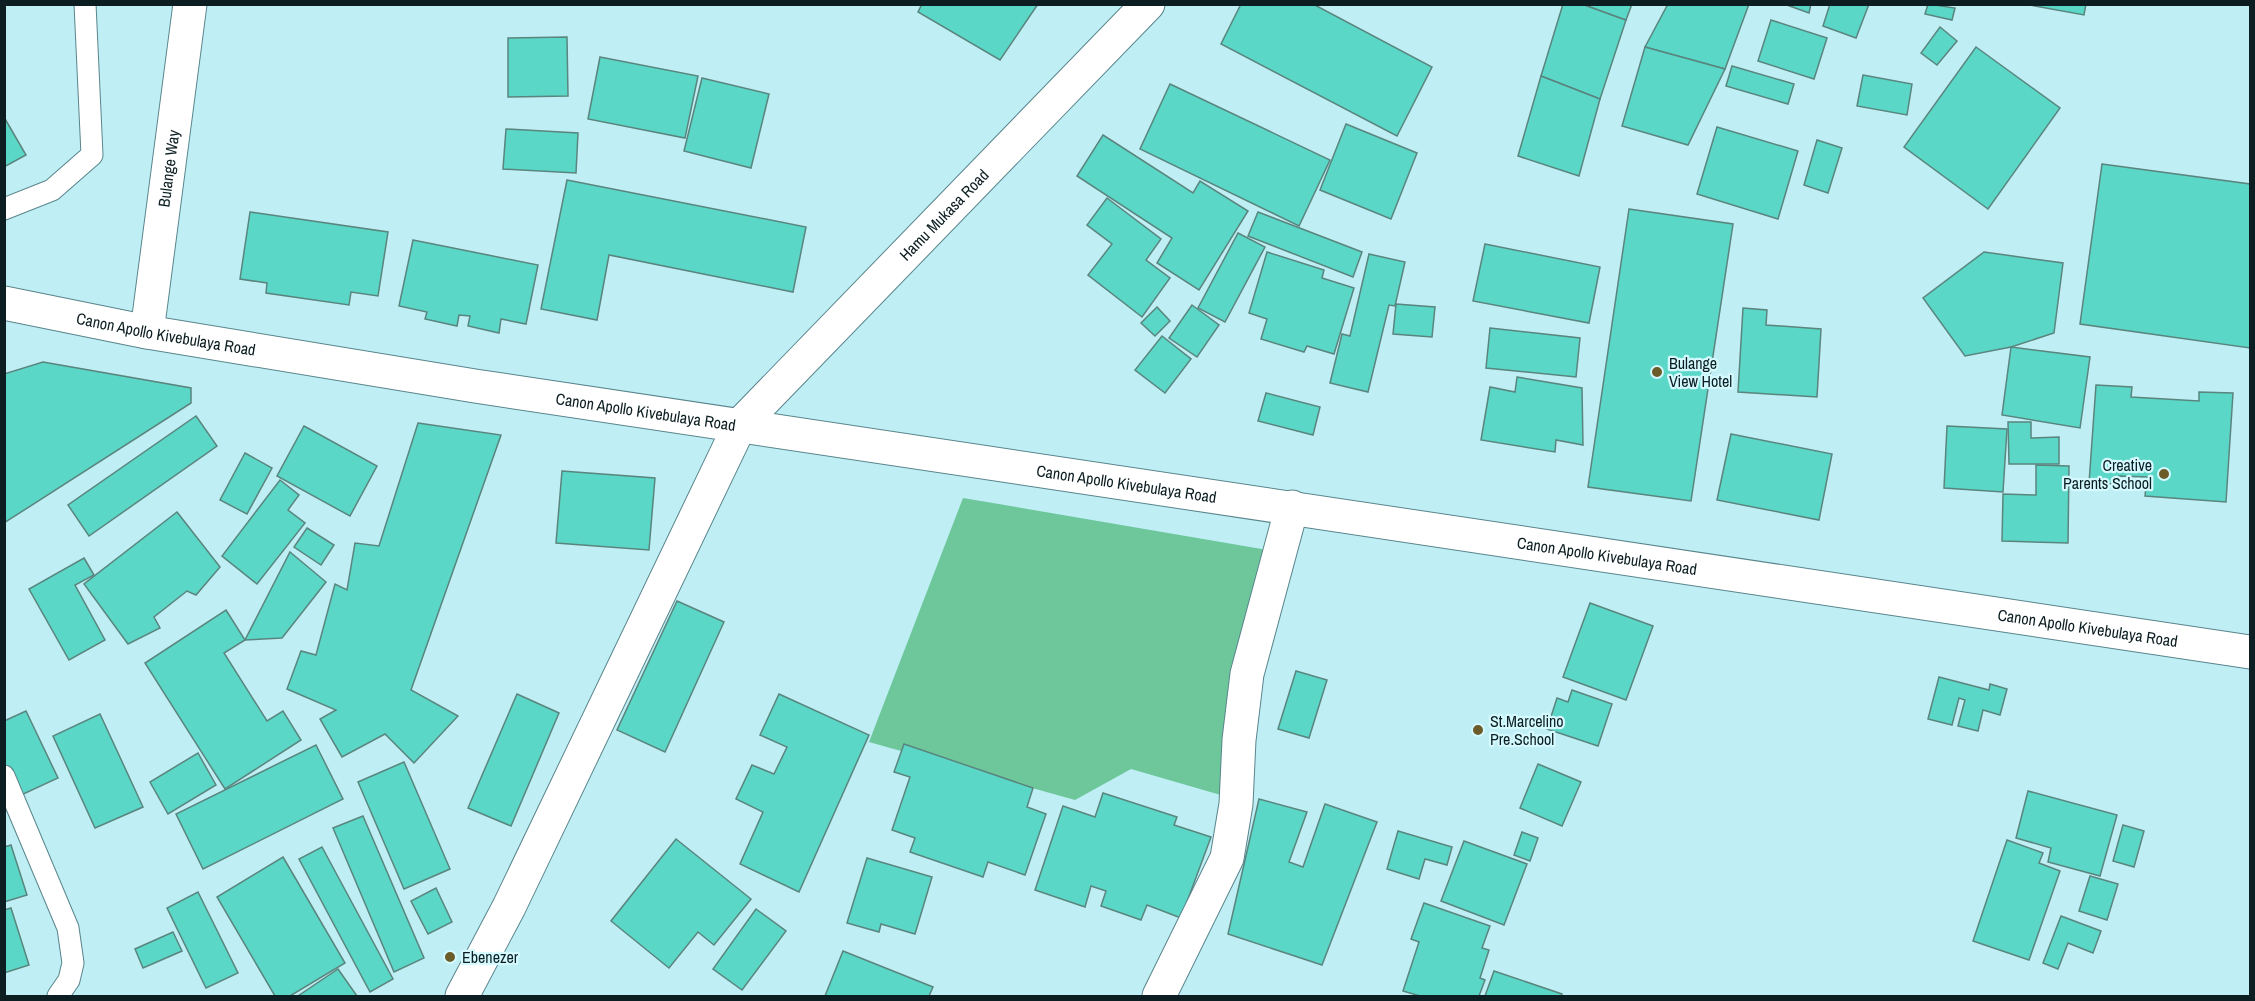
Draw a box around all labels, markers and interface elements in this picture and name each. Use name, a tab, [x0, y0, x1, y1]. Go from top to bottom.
street label: Bulange Way	[152, 128, 184, 208]
street label: Hamu Mukasa Road	[894, 164, 993, 265]
street label: Canon Apollo Kivebulaya Road	[74, 307, 257, 361]
place label: Bulange View Hotel	[1669, 352, 1732, 392]
marker: Bulange View Hotel	[1650, 365, 1664, 379]
street label: Canon Apollo Kivebulaya Road	[554, 387, 737, 436]
place label: Creative Parents School	[2063, 454, 2152, 494]
street label: Canon Apollo Kivebulaya Road	[1035, 459, 1218, 508]
marker: Creative Parents School	[2157, 467, 2171, 481]
street label: Canon Apollo Kivebulaya Road	[1516, 531, 1699, 580]
street label: Canon Apollo Kivebulaya Road	[1996, 603, 2179, 652]
place label: St.Marcelino Pre.School	[1490, 710, 1564, 750]
marker: St.Marcelino Pre.School	[1471, 723, 1485, 737]
place label: Ebenezer	[462, 946, 519, 968]
marker: Ebenezer	[443, 950, 457, 964]

